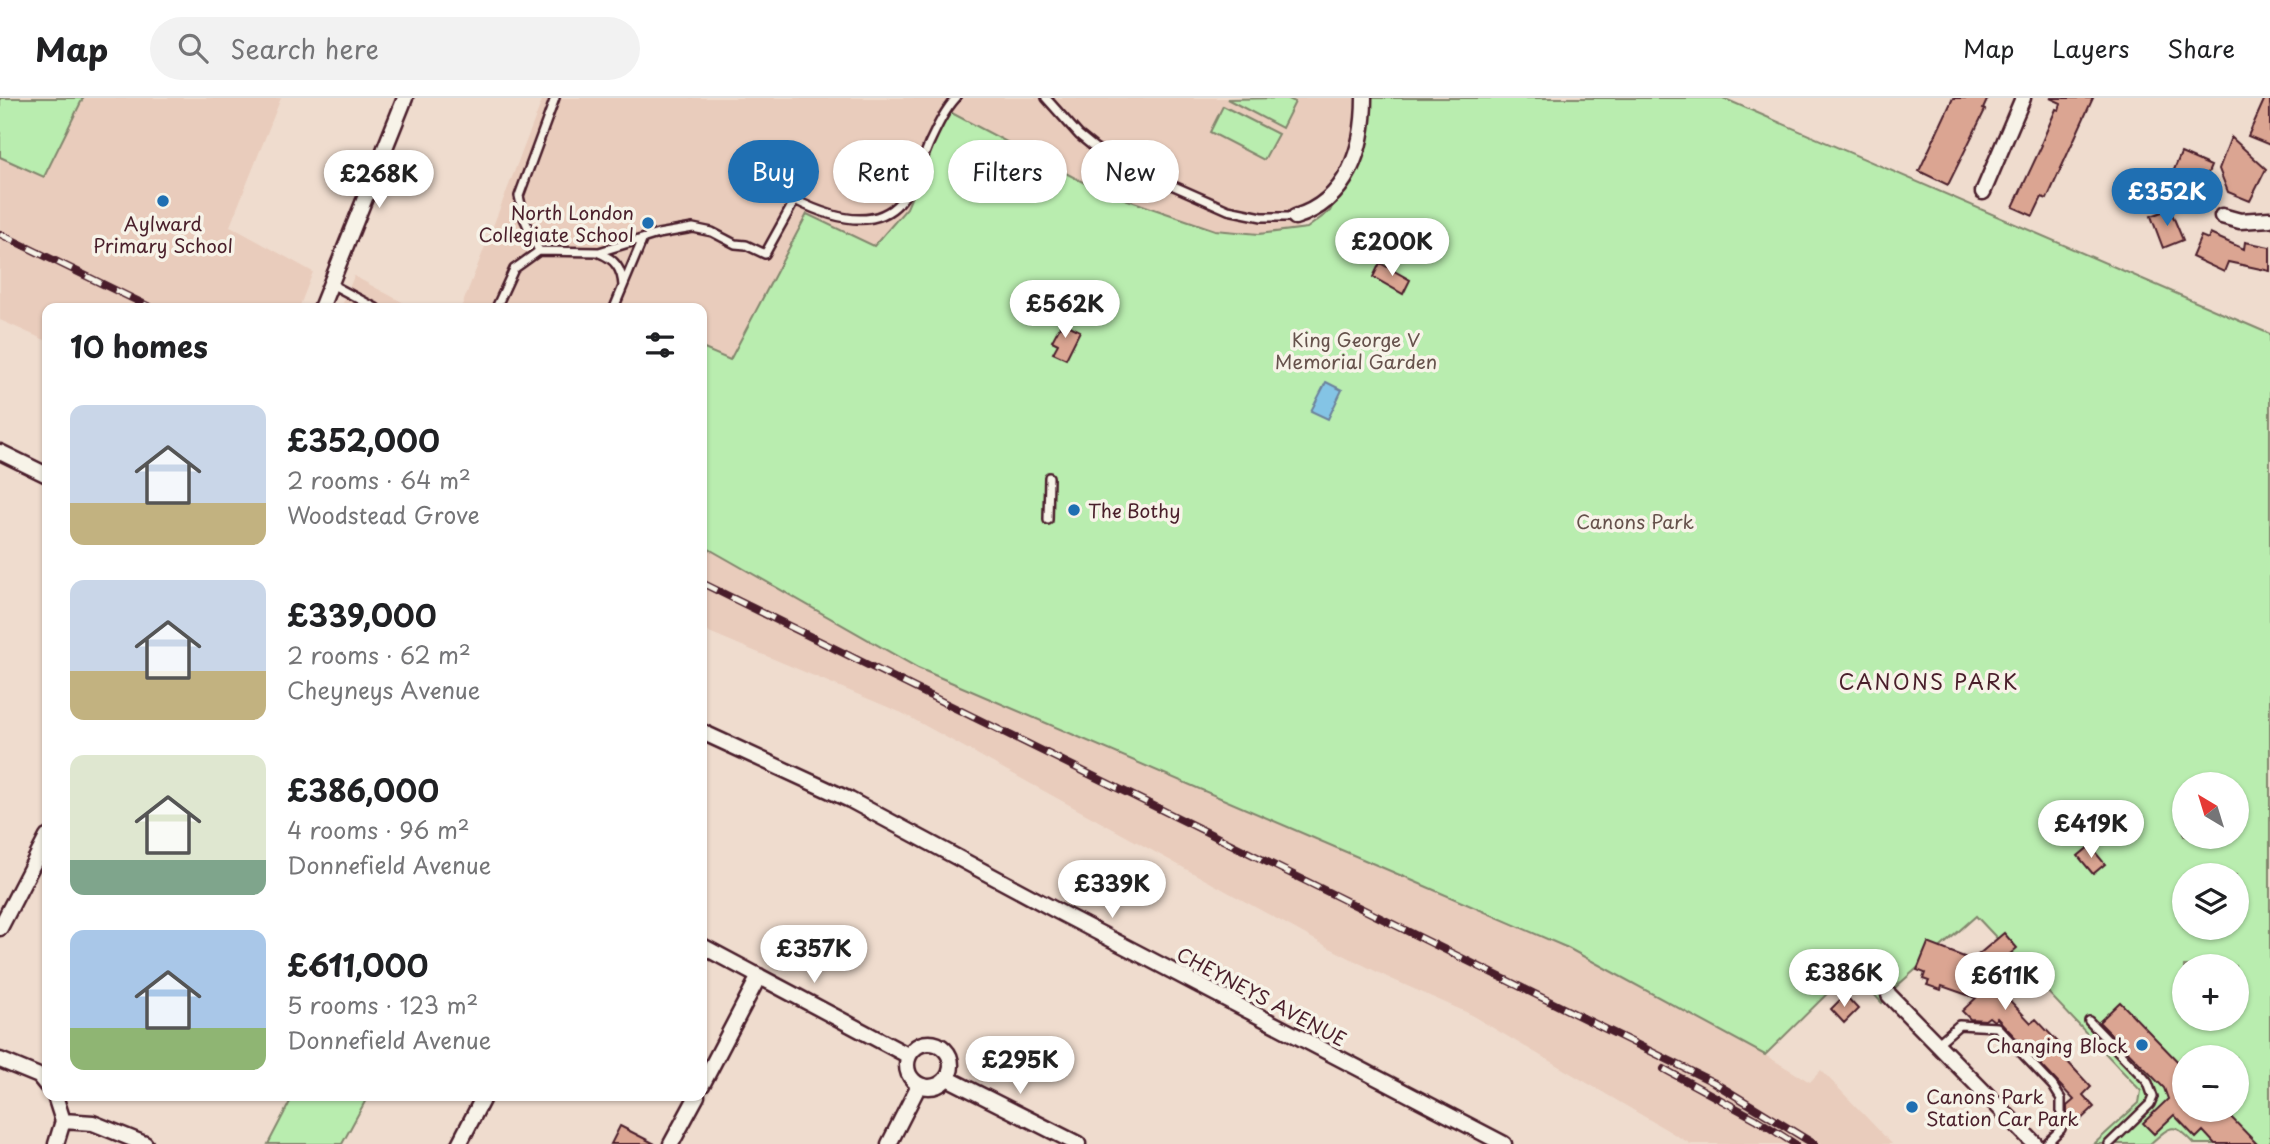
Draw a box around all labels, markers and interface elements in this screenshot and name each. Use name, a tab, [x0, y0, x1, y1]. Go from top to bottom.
search box	[150, 17, 640, 80]
text: Map	[35, 23, 108, 73]
icon: search	[174, 29, 212, 67]
text: Search here	[230, 29, 379, 68]
text: Map	[1963, 30, 2014, 66]
text: Layers	[2052, 30, 2129, 66]
text: Share	[2167, 30, 2235, 66]
chip: Buy	[728, 140, 819, 203]
chip: Rent	[833, 140, 934, 203]
chip: Filters	[948, 140, 1067, 203]
chip: New	[1081, 140, 1179, 203]
pin: £268K	[330, 150, 428, 210]
text: £268K	[340, 155, 418, 190]
pin: £352K	[2118, 169, 2216, 228]
text: £352K	[2128, 173, 2206, 208]
marker: Aylward Primary School	[155, 193, 171, 209]
place label: North London Collegiate School	[479, 198, 634, 248]
place label: Aylward Primary School	[93, 209, 233, 259]
marker: North London Collegiate School	[640, 215, 656, 231]
pin: £200K	[1343, 218, 1441, 278]
text: £200K	[1351, 223, 1433, 258]
pin: £562K	[1016, 280, 1114, 340]
text: £562K	[1026, 285, 1104, 320]
text: 10 homes	[70, 323, 208, 368]
park label: King George V Memorial Garden	[1275, 325, 1437, 375]
icon: filters	[641, 326, 679, 364]
text: £352,000	[287, 417, 440, 462]
icon: home	[126, 433, 210, 517]
text: 2 rooms · 64 m²	[287, 462, 471, 497]
place label: The Bothy	[1088, 496, 1181, 524]
text: Woodstead Grove	[287, 497, 480, 532]
marker: The Bothy	[1066, 502, 1082, 518]
park label: Canons Park	[1576, 507, 1694, 535]
text: £339,000	[287, 592, 437, 637]
icon: home	[126, 608, 210, 692]
text: 2 rooms · 62 m²	[287, 637, 471, 672]
district label: CANONS PARK	[1838, 665, 2020, 697]
text: Cheyneys Avenue	[287, 672, 480, 707]
text: £386,000	[287, 767, 439, 812]
north arrow	[2172, 772, 2249, 849]
map controls	[2172, 772, 2249, 1122]
icon: home	[126, 783, 210, 867]
pin: £419K	[2042, 800, 2140, 860]
text: £419K	[2054, 805, 2128, 840]
text: 4 rooms · 96 m²	[287, 812, 470, 847]
text: Donnefield Avenue	[287, 847, 491, 882]
pin: £339K	[1063, 860, 1161, 920]
button: layers	[2172, 863, 2249, 940]
text: £339K	[1074, 865, 1150, 900]
pin: £357K	[765, 926, 863, 985]
text: £357K	[776, 930, 852, 965]
street label: CHEYNEYS AVENUE	[1172, 939, 1352, 1053]
text: £611,000	[287, 942, 428, 987]
pin: £386K	[1795, 950, 1893, 1009]
pin: £611K	[1956, 953, 2054, 1012]
text: £386K	[1805, 954, 1883, 989]
button: +	[2172, 954, 2249, 1031]
text: £611K	[1971, 957, 2039, 992]
icon: home	[126, 958, 210, 1042]
text: 5 rooms · 123 m²	[287, 987, 478, 1022]
text: Donnefield Avenue	[287, 1022, 491, 1057]
place label: Changing Block	[1986, 1031, 2128, 1059]
pin: £295K	[971, 1037, 1069, 1096]
marker: Changing Block	[2134, 1037, 2150, 1053]
text: £295K	[982, 1041, 1058, 1076]
button: −	[2172, 1045, 2249, 1122]
place label: Canons Park Station Car Park	[1926, 1082, 2079, 1132]
marker: Canons Park Station Car Park	[1904, 1099, 1920, 1115]

